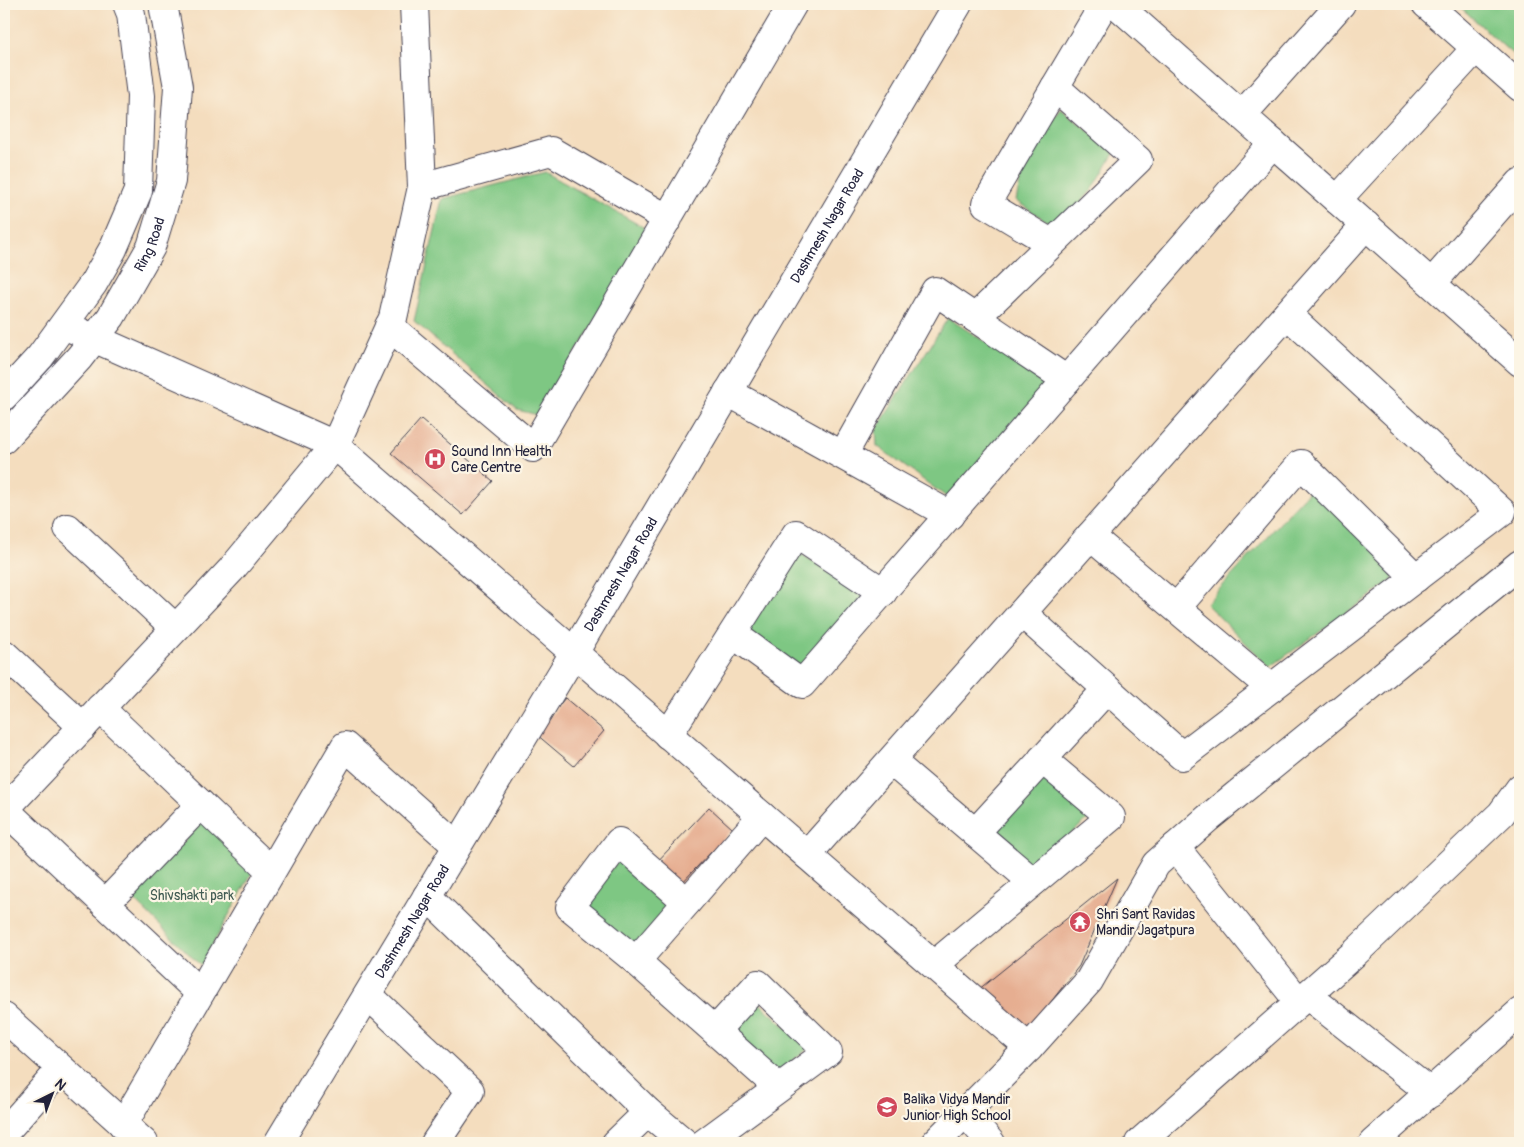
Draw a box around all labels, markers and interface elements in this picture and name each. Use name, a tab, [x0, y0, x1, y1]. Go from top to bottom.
street label: Dashmesh Nagar Road	[786, 165, 867, 286]
street label: Ring Road	[130, 215, 168, 274]
place label: Sound Inn Health Care Centre	[451, 443, 552, 476]
hospital icon: Sound Inn Health Care Centre	[423, 447, 447, 471]
street label: Dashmesh Nagar Road	[580, 514, 661, 634]
street label: Dashmesh Nagar Road	[371, 861, 453, 981]
park label: Shivshakti park	[150, 887, 234, 904]
place label: Shri Sant Ravidas Mandir Jagatpura	[1096, 906, 1196, 939]
temple icon: Shri Sant Ravidas Mandir Jagatpura	[1068, 910, 1092, 934]
north arrow	[28, 1070, 78, 1120]
text: N	[51, 1075, 70, 1094]
place label: Balika Vidya Mandir Junior High School	[903, 1091, 1011, 1124]
school or university icon: Balika Vidya Mandir Junior High School	[875, 1095, 899, 1119]

